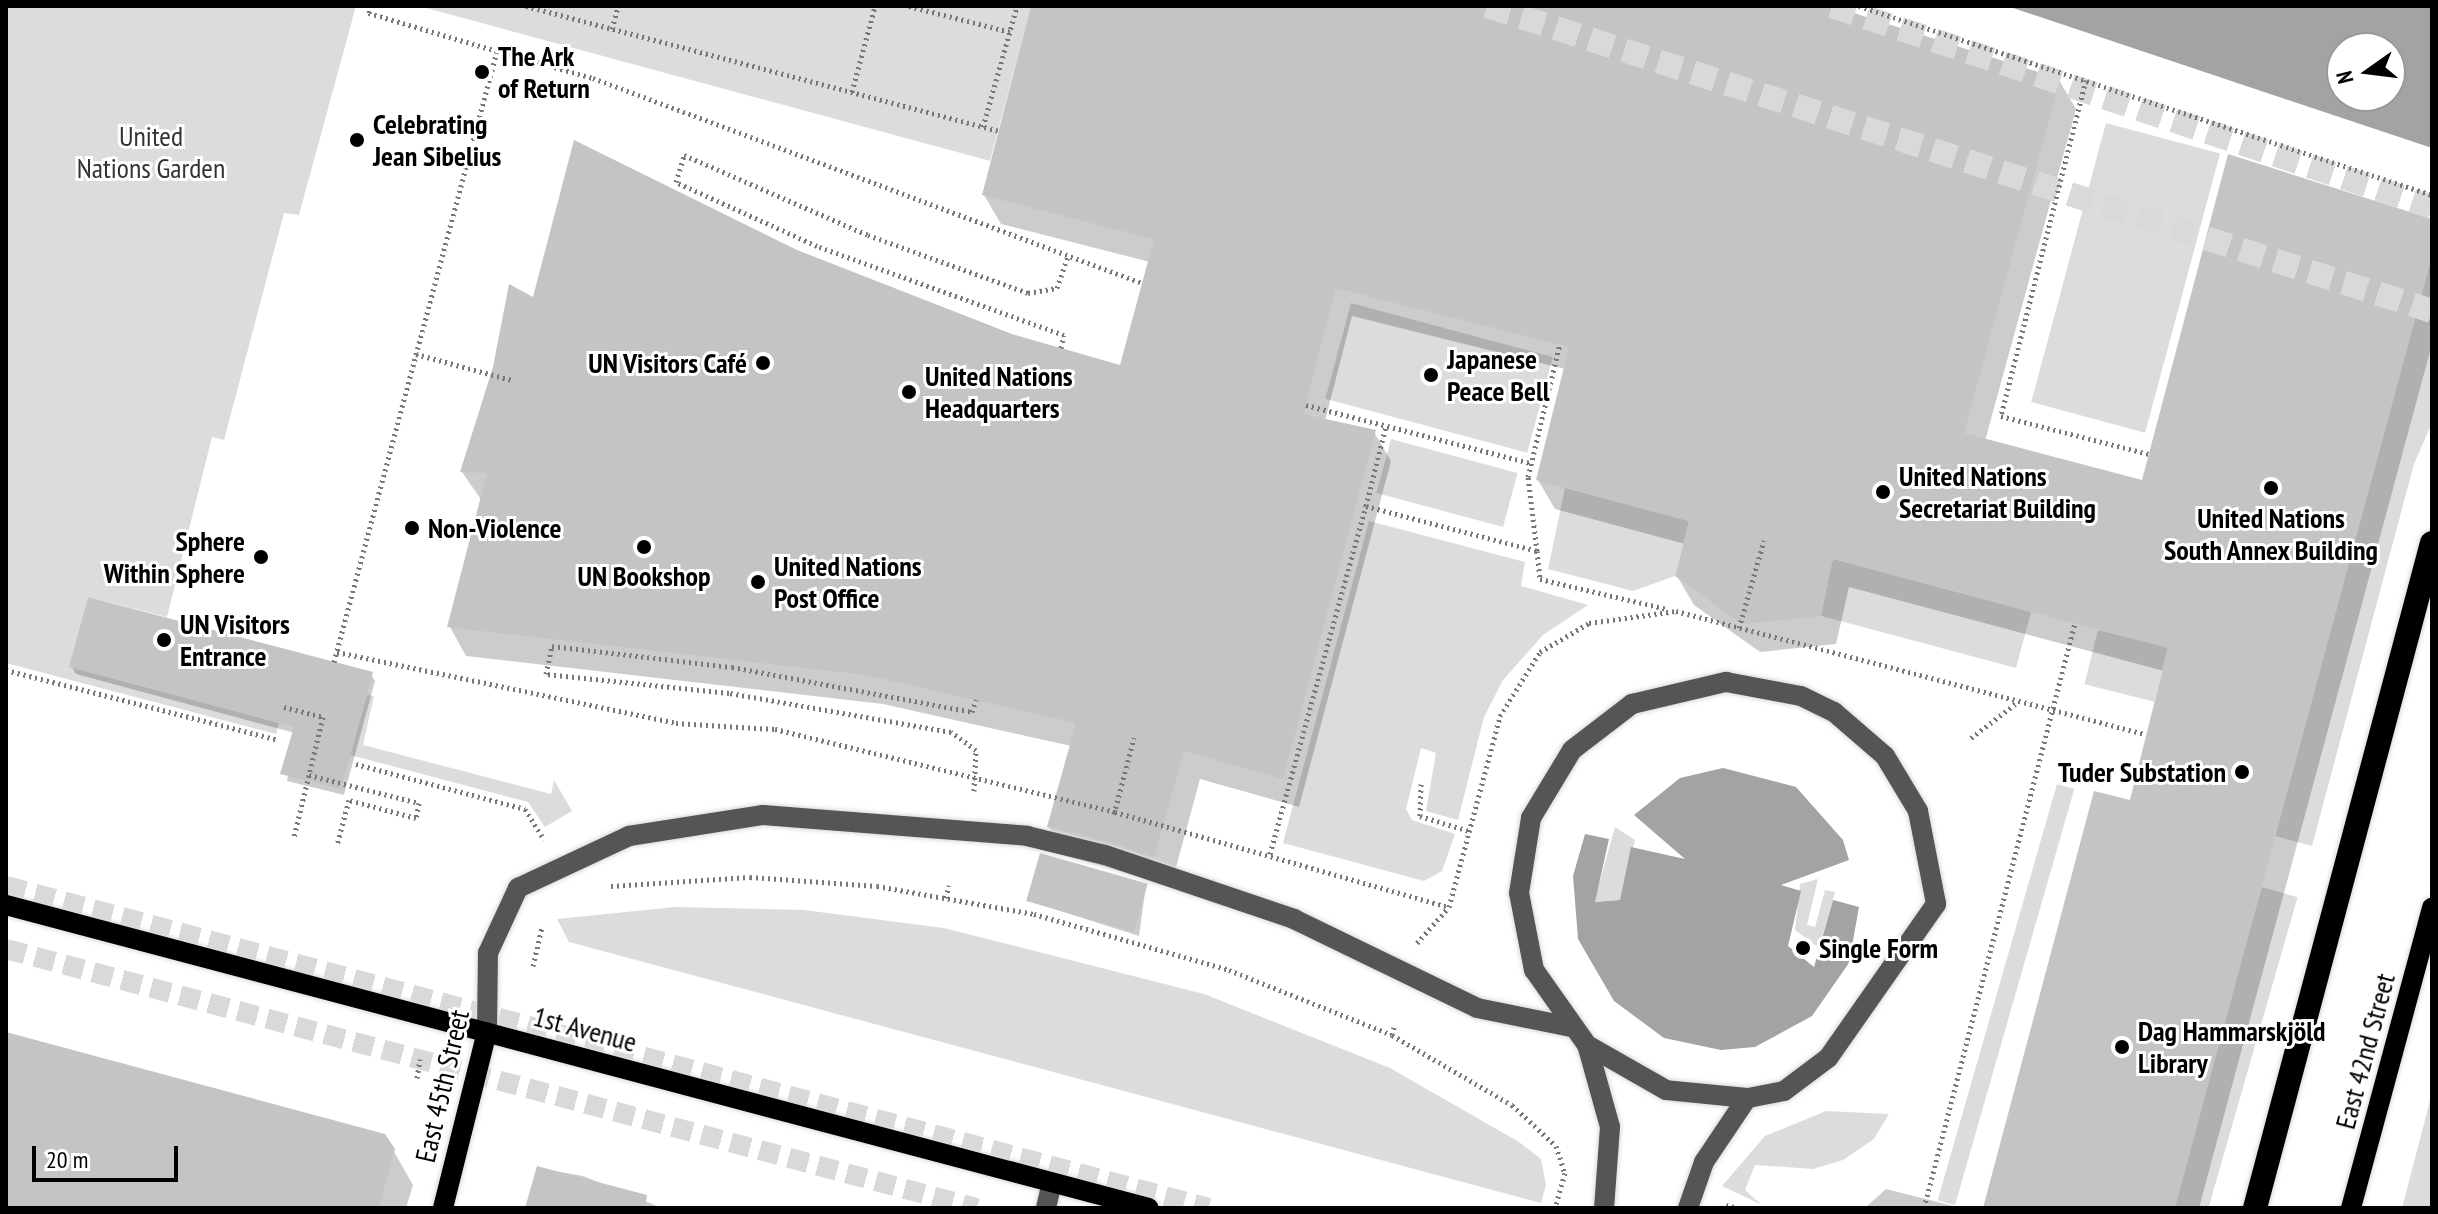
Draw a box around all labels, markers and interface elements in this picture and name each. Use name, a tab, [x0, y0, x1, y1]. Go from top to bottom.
north arrow	[2326, 32, 2406, 112]
place label: The Ark of Return	[498, 39, 590, 105]
marker: The Ark of Return	[473, 63, 491, 81]
text: N	[2330, 68, 2360, 86]
place label: Celebrating Jean Sibelius	[373, 107, 501, 173]
park label: United Nations Garden	[77, 119, 225, 185]
marker: Celebrating Jean Sibelius	[348, 131, 366, 149]
place label: Japanese Peace Bell	[1447, 342, 1550, 408]
place label: UN Visitors Café	[587, 346, 747, 380]
marker: UN Visitors Café	[754, 354, 772, 372]
place label: United Nations Headquarters	[925, 359, 1073, 425]
marker: Japanese Peace Bell	[1422, 366, 1440, 384]
marker: United Nations Headquarters	[900, 383, 918, 401]
place label: United Nations Secretariat Building	[1899, 459, 2096, 525]
marker: United Nations South Annex Building	[2262, 479, 2280, 497]
marker: United Nations Secretariat Building	[1874, 483, 1892, 501]
place label: United Nations South Annex Building	[2163, 501, 2379, 567]
place label: Non-Violence	[428, 511, 561, 545]
marker: Non-Violence	[403, 519, 421, 537]
place label: Sphere Within Sphere	[104, 524, 245, 590]
marker: UN Bookshop	[635, 538, 653, 556]
marker: Sphere Within Sphere	[252, 548, 270, 566]
place label: United Nations Post Office	[774, 549, 922, 615]
place label: UN Bookshop	[578, 559, 710, 593]
marker: United Nations Post Office	[749, 573, 767, 591]
place label: UN Visitors Entrance	[180, 607, 290, 673]
marker: UN Visitors Entrance	[155, 631, 173, 649]
place label: Tuder Substation	[2058, 755, 2226, 789]
marker: Tuder Substation	[2233, 763, 2251, 781]
place label: Single Form	[1819, 931, 1938, 965]
marker: Single Form	[1794, 939, 1812, 957]
street label: East 42nd Street	[2328, 969, 2402, 1133]
street label: 1st Avenue	[529, 999, 641, 1059]
street label: East 45th Street	[408, 1006, 476, 1166]
place label: Dag Hammarskjöld Library	[2138, 1014, 2325, 1080]
marker: Dag Hammarskjöld Library	[2113, 1038, 2131, 1056]
scale bar	[36, 1130, 182, 1180]
text: 20 m	[46, 1144, 88, 1175]

